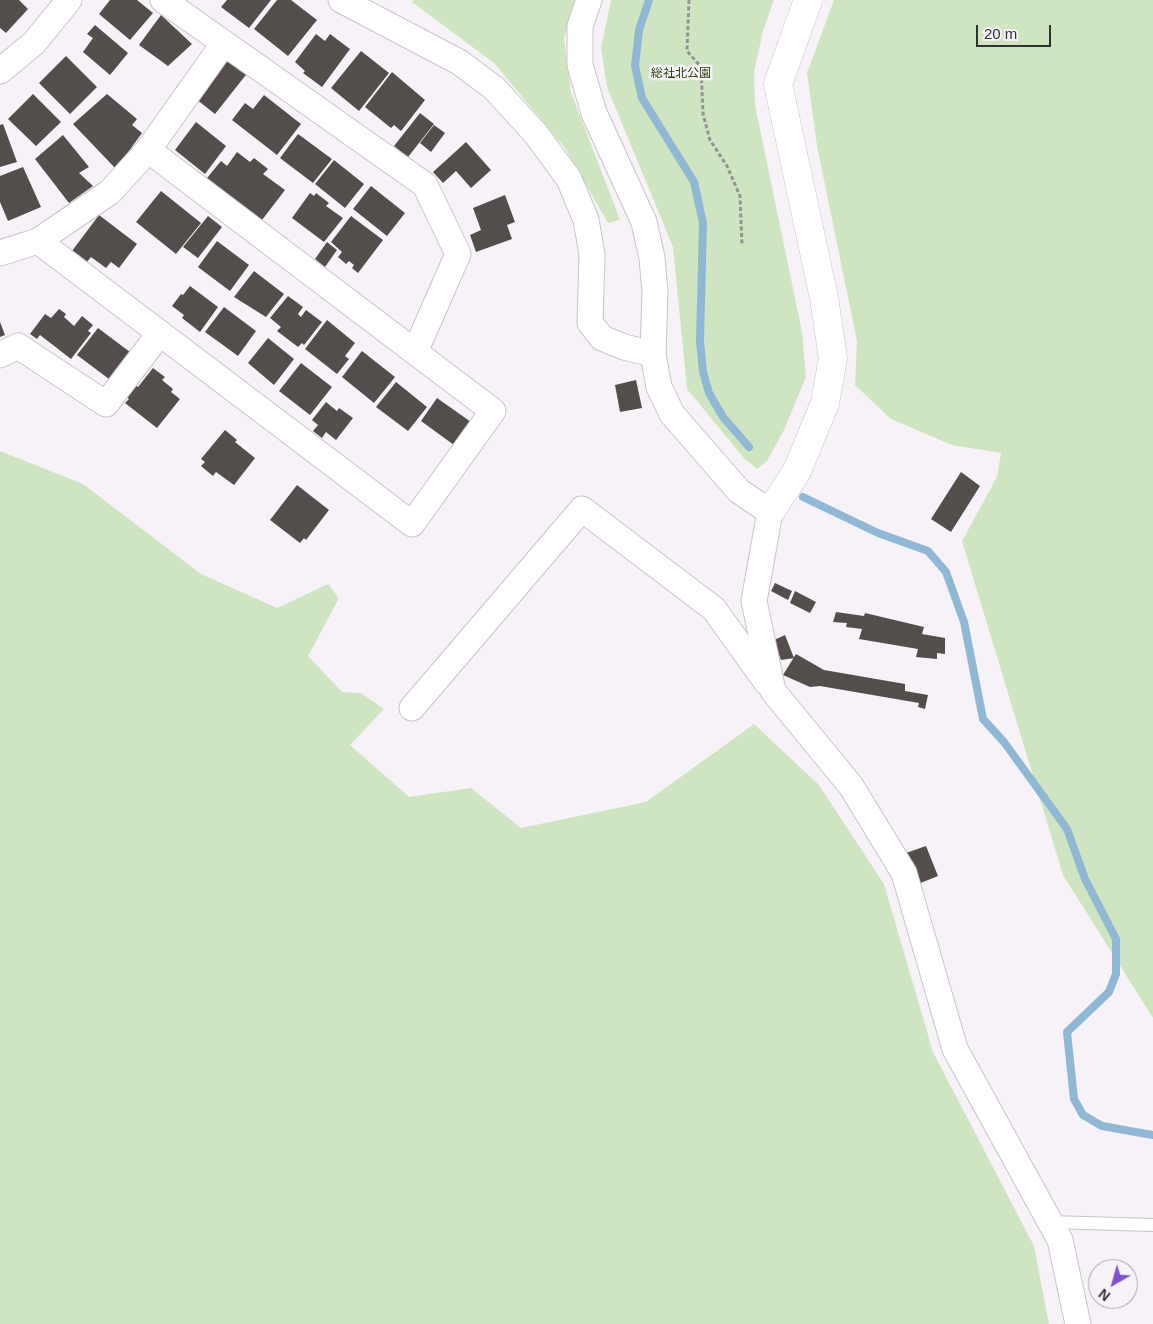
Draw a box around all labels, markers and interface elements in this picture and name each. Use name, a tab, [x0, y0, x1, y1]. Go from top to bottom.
scale bar	[978, 15, 1053, 47]
text: 20 m	[984, 25, 1017, 42]
park label: 総社北公園	[651, 67, 711, 81]
north arrow	[1088, 1259, 1138, 1309]
text: N	[1095, 1286, 1113, 1304]

